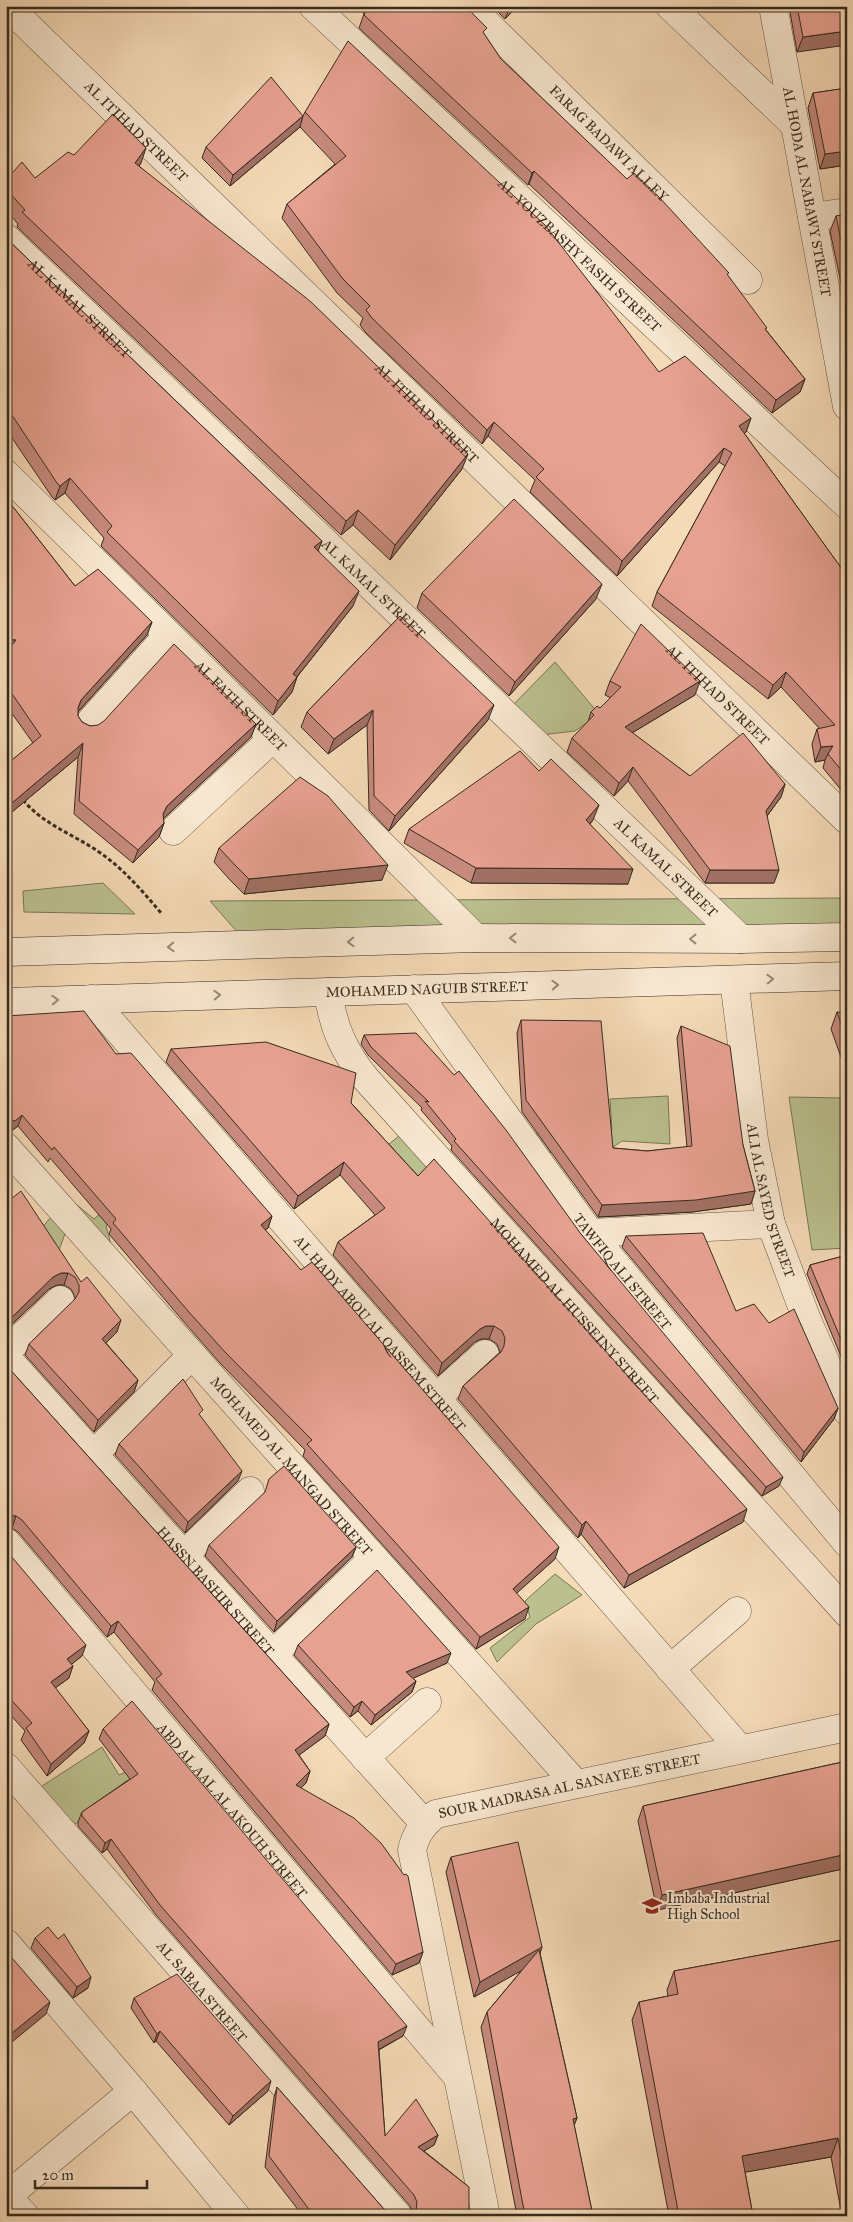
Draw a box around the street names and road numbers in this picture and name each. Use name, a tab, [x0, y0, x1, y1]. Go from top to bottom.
street label: AL ITIHAD STREET	[80, 77, 191, 186]
street label: FARAG BADAWI ALLEY	[546, 82, 672, 206]
street label: AL HODA AL NABAWY STREET	[779, 85, 835, 299]
street label: AL YOUZBASHY FASIH STREET	[494, 175, 665, 336]
street label: AL KAMAL STREET	[23, 255, 135, 362]
street label: AL ITIHAD STREET	[371, 359, 482, 468]
street label: AL KAMAL STREET	[317, 535, 429, 643]
street label: AL ITIHAD STREET	[662, 641, 773, 749]
street label: AL FATH STREET	[190, 656, 290, 755]
street label: AL KAMAL STREET	[610, 814, 721, 921]
street label: MOHAMED NAGUIB STREET	[325, 978, 529, 1001]
street label: ALI AL SAYED STREET	[743, 1121, 799, 1281]
street label: TAWFIQ ALI STREET	[570, 1210, 675, 1334]
street label: MOHAMED AL HUSSEINY STREET	[486, 1215, 662, 1408]
street label: AL HADY ABOU AL QASSEM STREET	[290, 1231, 469, 1435]
street label: MOHAMED AL MANGAD STREET	[207, 1373, 376, 1560]
street label: HASSN BASHIR STREET	[153, 1523, 278, 1659]
street label: ABD AL AAL AL AKOUH STREET	[153, 1719, 311, 1902]
street label: SOUR MADRASA AL SANAYEE STREET	[437, 1750, 703, 1822]
street label: AL SABAA STREET	[152, 1937, 251, 2046]

